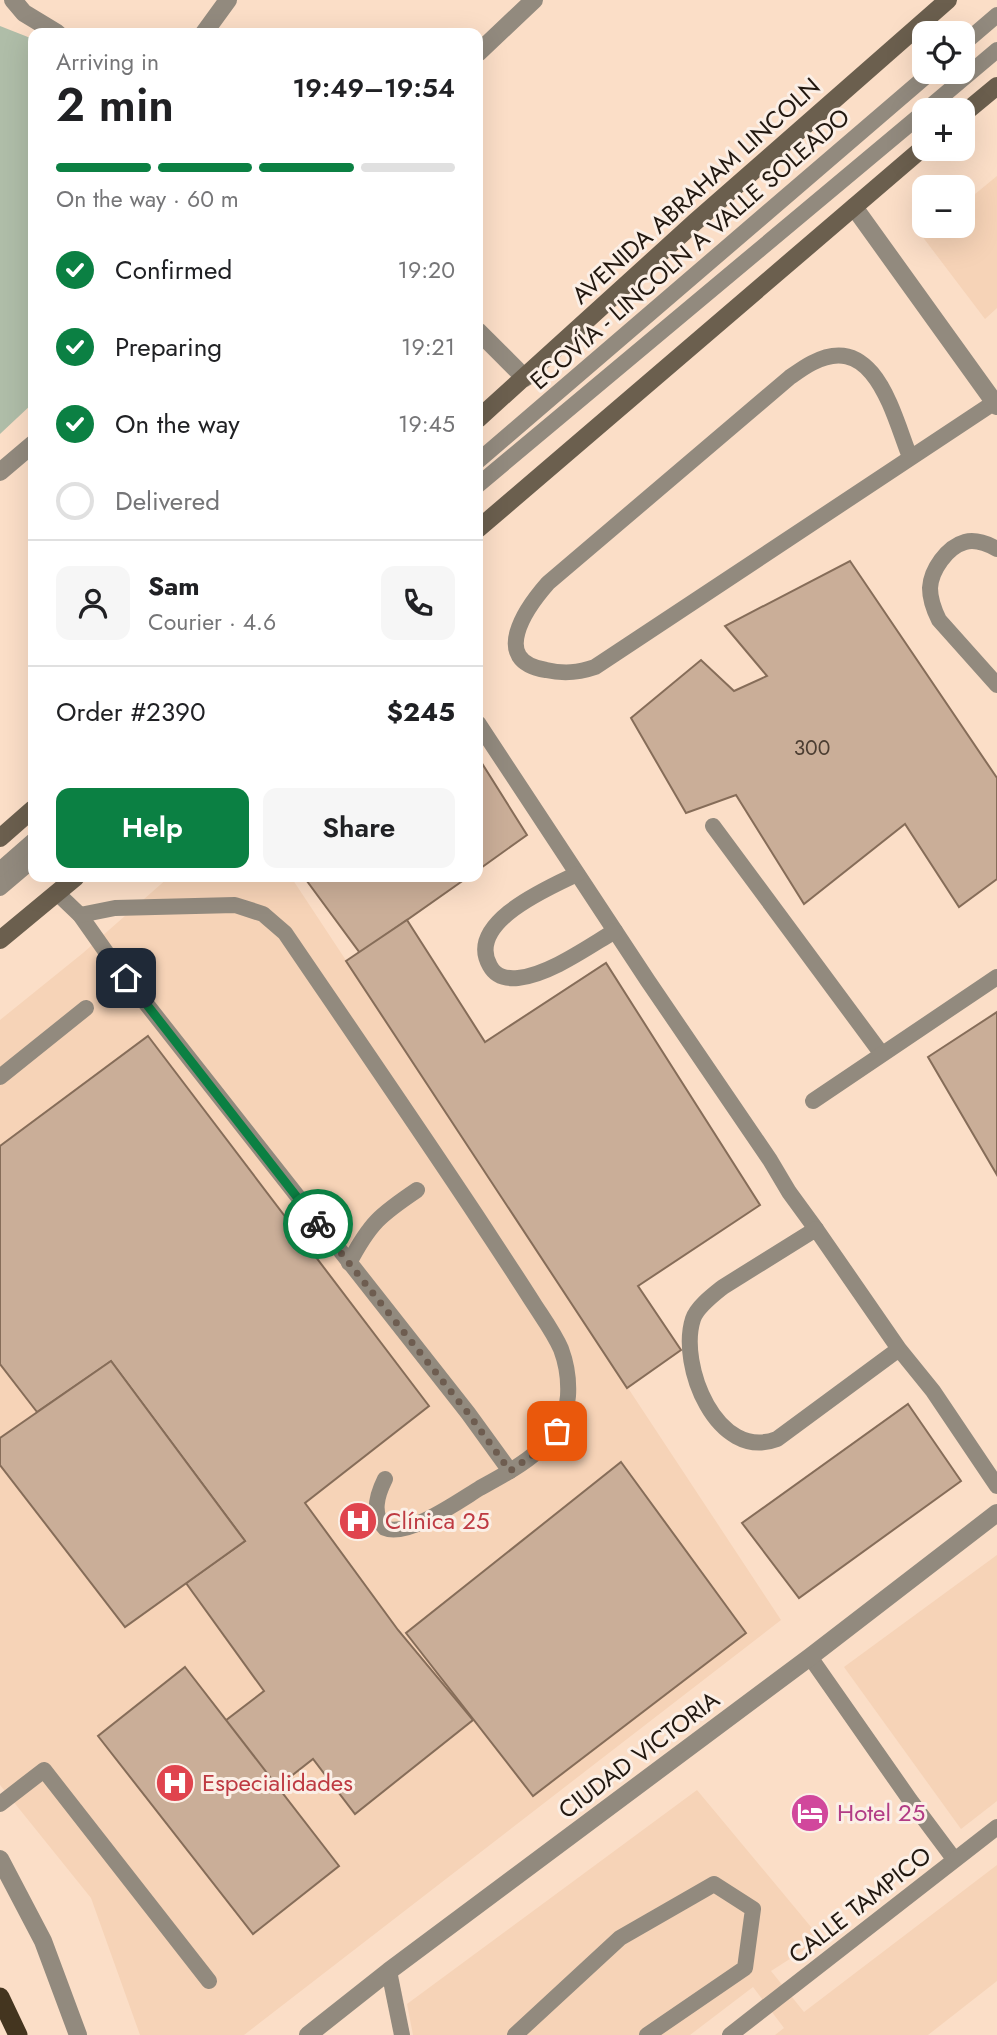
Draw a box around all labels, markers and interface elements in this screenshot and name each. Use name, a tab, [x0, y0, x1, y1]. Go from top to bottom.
map controls	[912, 21, 975, 238]
button: locate	[912, 21, 975, 84]
text: Arriving in	[56, 45, 159, 79]
text: 19:49–19:54	[293, 69, 455, 107]
street label: AVENIDA ABRAHAM LINCOLN	[564, 69, 828, 312]
text: 2 min	[56, 72, 174, 138]
button: +	[912, 98, 975, 161]
street label: ECOVÍA - LINCOLN A VALLE SOLEADO	[522, 100, 857, 398]
button: −	[912, 175, 975, 238]
text: On the way · 60 m	[56, 182, 239, 216]
icon: check	[56, 251, 94, 289]
text: Confirmed	[115, 251, 232, 289]
text: 19:20	[398, 253, 455, 287]
icon: check	[56, 328, 94, 366]
text: Preparing	[115, 328, 222, 366]
text: 19:21	[401, 330, 455, 364]
icon: check	[56, 405, 94, 443]
text: On the way	[115, 405, 240, 443]
text: 19:45	[398, 407, 455, 441]
text: Delivered	[115, 482, 220, 520]
button: person	[56, 566, 130, 640]
button: phone	[381, 566, 455, 640]
text: Sam	[148, 567, 200, 605]
text: Courier · 4.6	[148, 605, 276, 639]
text: Order #2390	[56, 693, 206, 731]
text: $245	[387, 693, 455, 731]
house number: 300	[794, 733, 830, 763]
button: Help	[56, 788, 249, 868]
button: Share	[263, 788, 455, 868]
pin	[96, 948, 156, 1008]
icon: home	[107, 959, 145, 997]
courier	[283, 1189, 353, 1259]
icon: bike	[299, 1205, 337, 1243]
pin	[527, 1401, 587, 1461]
icon: bag	[538, 1412, 576, 1450]
hospital icon: Clínica 25	[337, 1500, 379, 1542]
place label: Clínica 25	[385, 1503, 489, 1538]
street label: CIUDAD VICTORIA	[551, 1682, 727, 1827]
hospital icon: Especialidades	[154, 1762, 196, 1804]
place label: Especialidades	[202, 1765, 353, 1800]
hotel icon: Hotel 25	[789, 1792, 831, 1834]
place label: Hotel 25	[837, 1795, 925, 1830]
street label: CALLE TAMPICO	[781, 1838, 938, 1971]

